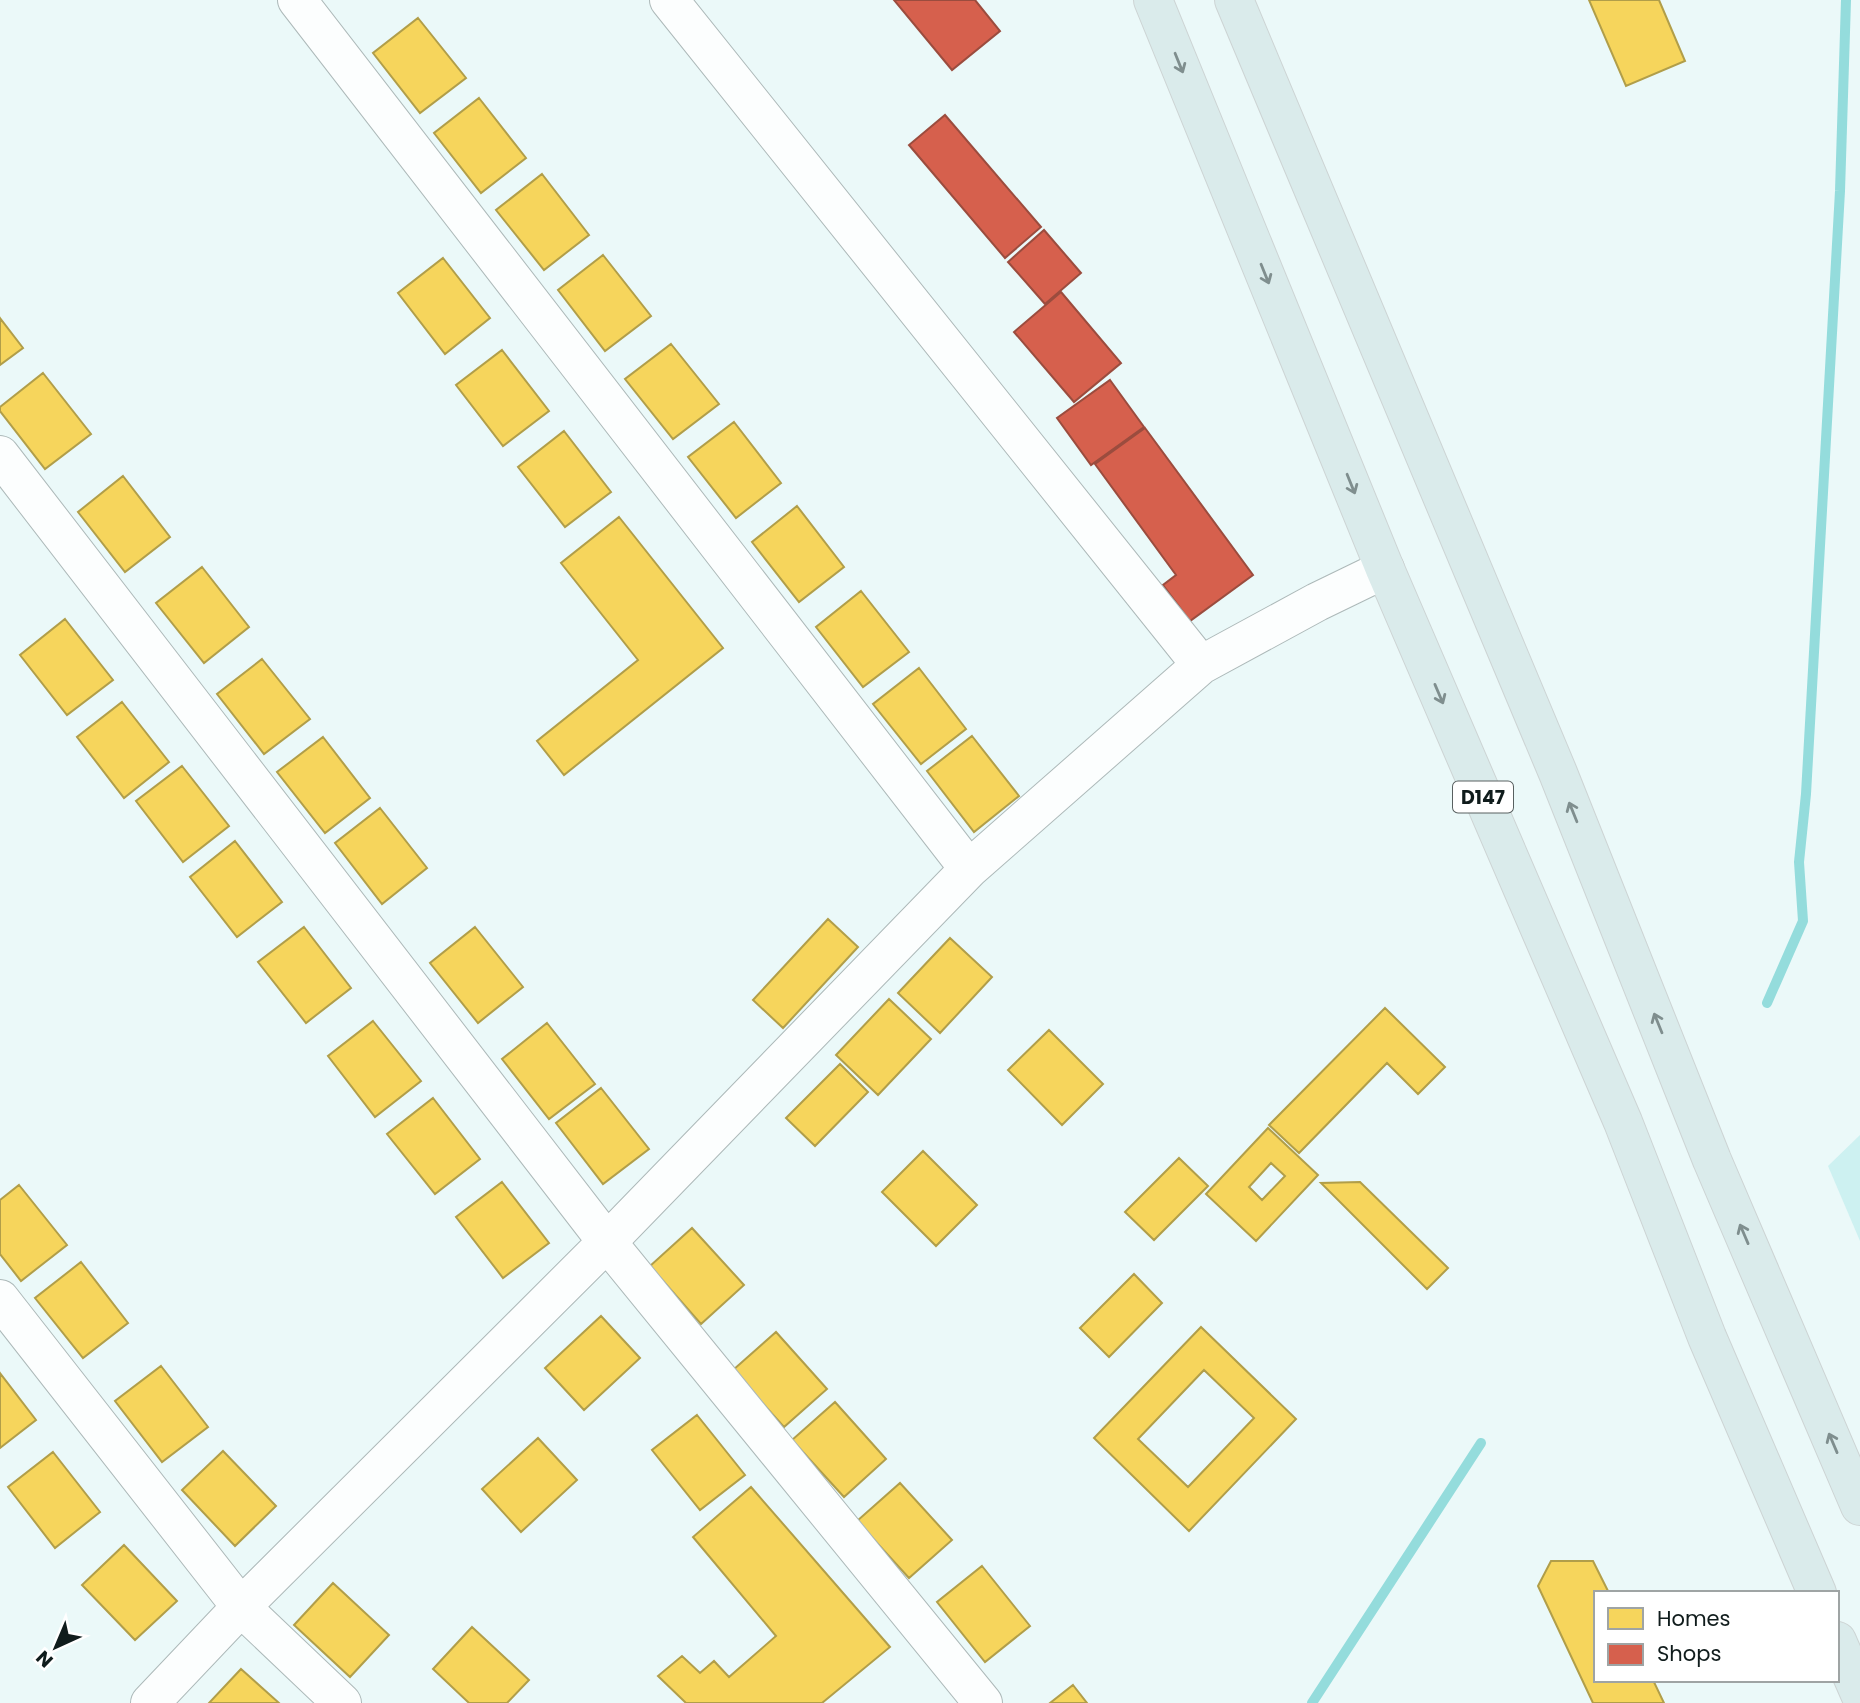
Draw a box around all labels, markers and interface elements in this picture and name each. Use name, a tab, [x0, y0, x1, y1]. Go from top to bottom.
one-way arrow	[1173, 52, 1186, 74]
one-way arrow	[1259, 262, 1272, 284]
one-way arrow	[1345, 473, 1358, 495]
one-way arrow	[1433, 683, 1446, 704]
road number: D147	[1453, 782, 1513, 812]
one-way arrow	[1566, 802, 1579, 823]
one-way arrow	[1650, 1013, 1663, 1035]
one-way arrow	[1736, 1224, 1749, 1245]
one-way arrow	[1826, 1433, 1839, 1454]
legend	[1594, 1591, 1839, 1682]
text: Homes	[1657, 1604, 1731, 1633]
north arrow	[21, 1612, 91, 1682]
text: Shops	[1657, 1639, 1721, 1668]
text: N	[30, 1644, 59, 1674]

